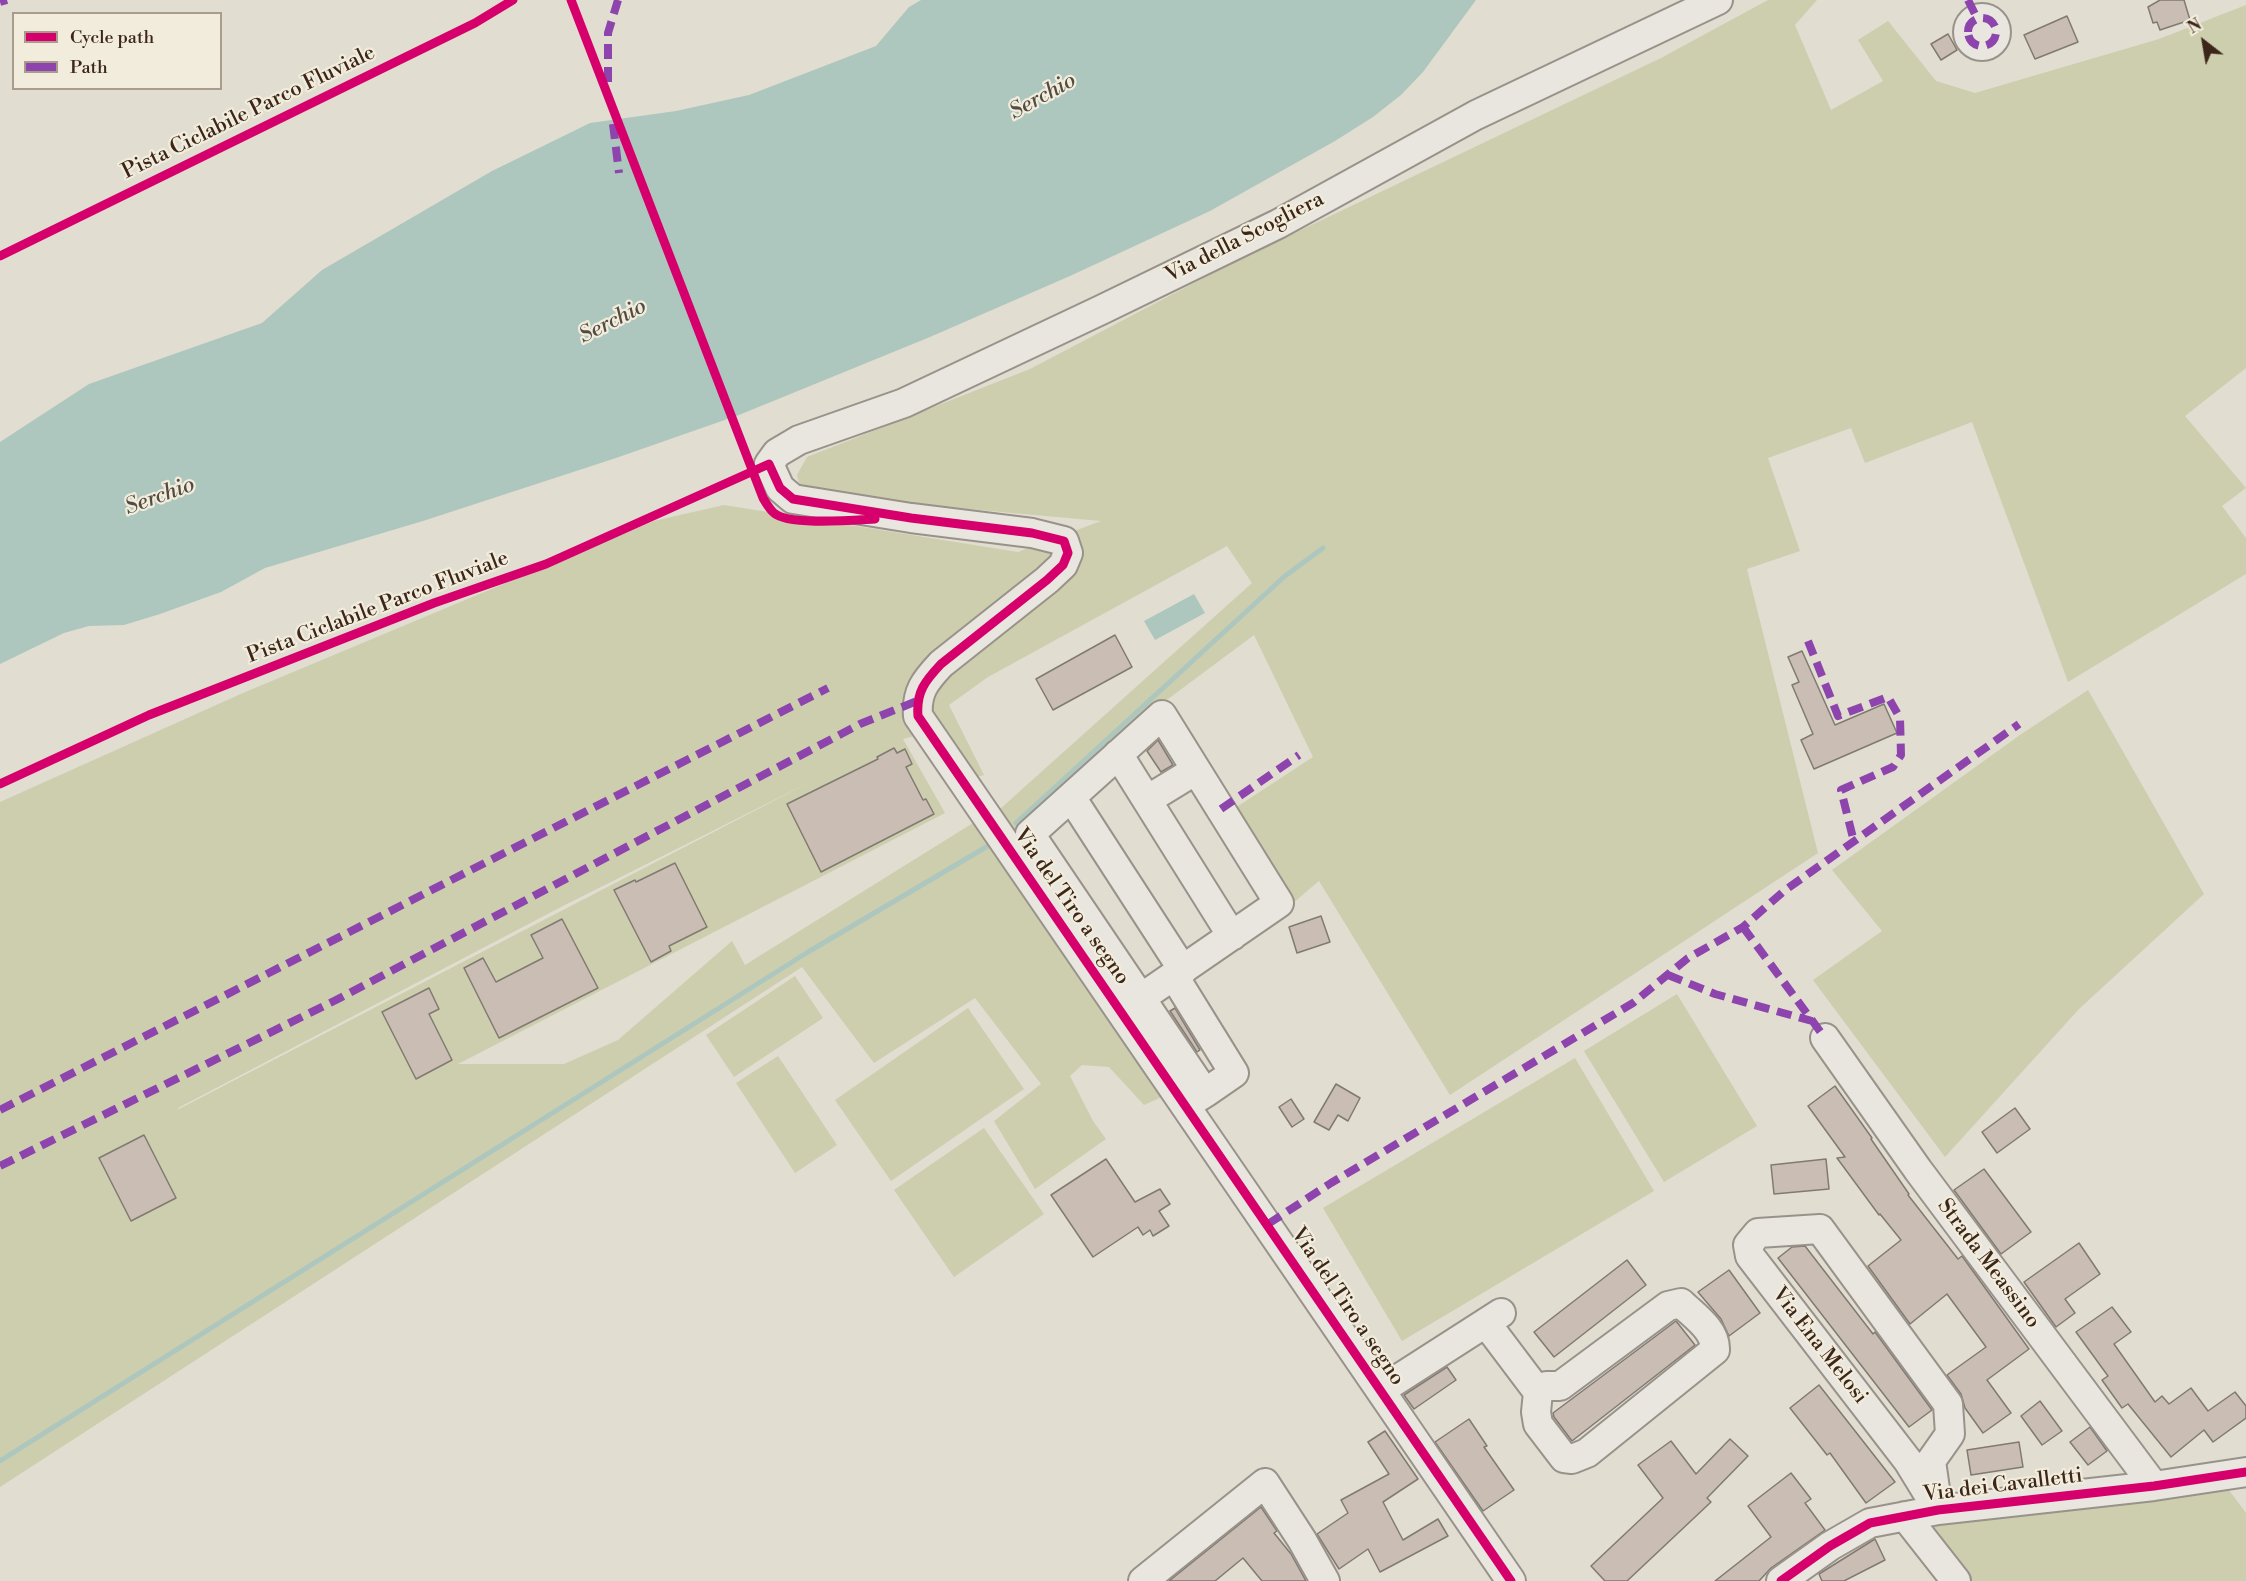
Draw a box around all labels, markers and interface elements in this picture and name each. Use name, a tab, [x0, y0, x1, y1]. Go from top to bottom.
legend	[12, 12, 222, 90]
north arrow	[2174, 12, 2234, 72]
text: N	[2184, 15, 2205, 38]
text: Cycle path	[70, 26, 154, 49]
street label: Pista Ciclabile Parco Fluviale	[118, 41, 380, 185]
text: Path	[70, 56, 108, 79]
water label: Serchio	[1005, 68, 1081, 126]
street label: Via della Scogliera	[1162, 187, 1328, 289]
water label: Serchio	[575, 294, 651, 350]
water label: Serchio	[121, 472, 199, 522]
street label: Pista Ciclabile Parco Fluviale	[244, 546, 512, 670]
street label: Via del Tiro a segno	[1008, 824, 1134, 990]
street label: Strada Meassino	[1931, 1194, 2045, 1334]
street label: Via del Tiro a segno	[1285, 1223, 1409, 1391]
street label: Via Ena Melosi	[1766, 1283, 1872, 1409]
street label: Via dei Cavalletti	[1922, 1464, 2084, 1508]

